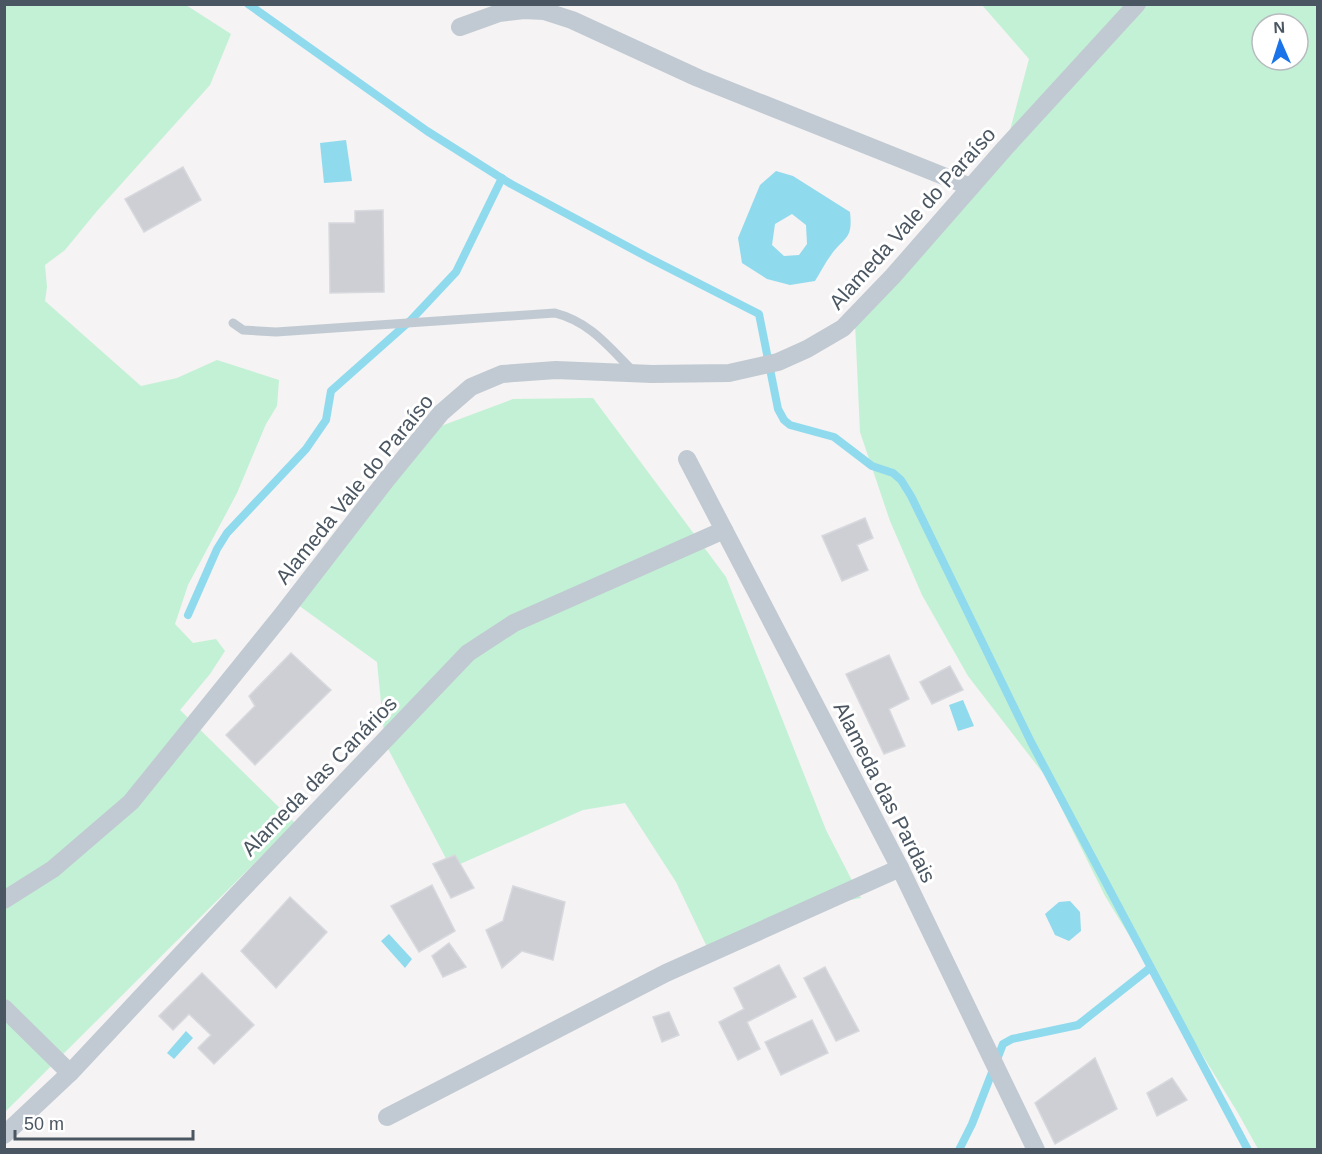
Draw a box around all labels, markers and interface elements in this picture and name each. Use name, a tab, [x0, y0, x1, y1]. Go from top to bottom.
north arrow	[1250, 12, 1310, 72]
text: N	[1273, 19, 1285, 36]
street label: Alameda Vale do Paraíso	[824, 122, 1000, 314]
street label: Alameda Vale do Paraíso	[271, 390, 437, 588]
street label: Alameda das Canários	[237, 692, 401, 860]
street label: Alameda das Pardais	[829, 698, 941, 886]
scale bar	[15, 1103, 194, 1141]
text: 50 m	[24, 1114, 64, 1134]

